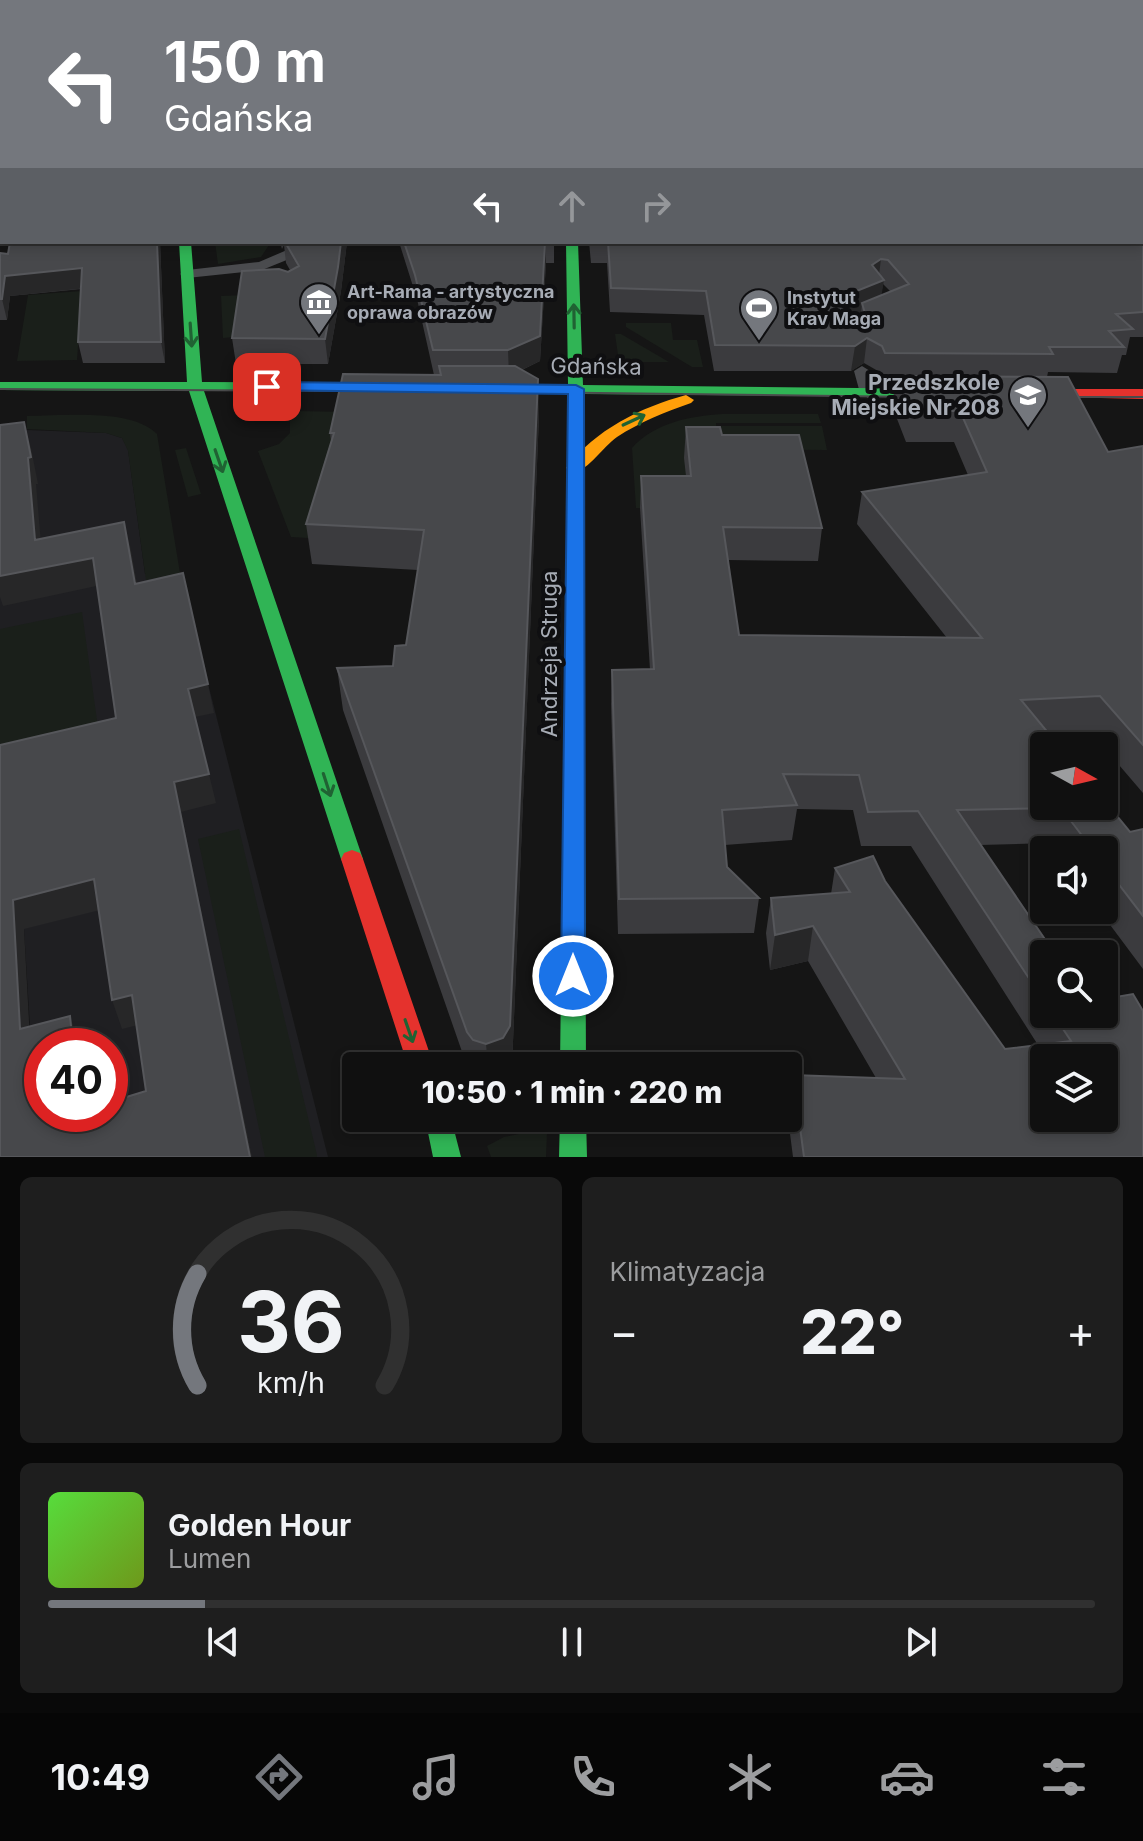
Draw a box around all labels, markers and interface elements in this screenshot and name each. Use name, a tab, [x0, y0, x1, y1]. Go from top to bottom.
text: 150 m	[164, 28, 326, 96]
icon: left	[32, 32, 136, 136]
text: Gdańska	[164, 96, 313, 140]
icon: left	[466, 184, 510, 228]
icon: ahead	[550, 184, 594, 228]
icon: right	[634, 184, 678, 228]
museum icon: Art-Rama - artystyczna oprawa obrazów	[298, 281, 340, 336]
place label: Art-Rama - artystyczna oprawa obrazów	[347, 281, 555, 323]
sports icon: Instytut Krav Maga	[738, 287, 780, 342]
place label: Instytut Krav Maga	[787, 287, 881, 329]
one-way arrow	[566, 303, 581, 330]
one-way arrow	[184, 321, 199, 348]
street label: Gdańska	[550, 352, 642, 380]
pin	[233, 353, 301, 421]
icon: arrive	[245, 365, 289, 409]
place label: Przedszkole Miejskie Nr 208	[831, 369, 1000, 420]
school or university icon: Przedszkole Miejskie Nr 208	[1007, 374, 1049, 429]
one-way arrow	[622, 412, 646, 427]
one-way arrow	[213, 448, 228, 473]
street label: Andrzeja Struga	[536, 571, 562, 737]
north arrow	[1030, 732, 1118, 820]
map controls	[1030, 732, 1118, 1132]
one-way arrow	[320, 772, 335, 797]
button: sound	[1030, 836, 1118, 924]
position arrow	[531, 934, 615, 1018]
button: search	[1030, 940, 1118, 1028]
one-way arrow	[403, 1018, 418, 1043]
speed limit sign: 40	[24, 1028, 128, 1132]
button: layers	[1030, 1044, 1118, 1132]
text: 10:50 · 1 min · 220 m	[422, 1074, 722, 1110]
text: Klimatyzacja	[610, 1256, 765, 1287]
text: 36	[237, 1271, 345, 1372]
text: 22°	[800, 1296, 904, 1368]
text: −	[610, 1305, 639, 1359]
text: +	[1066, 1305, 1095, 1359]
text: km/h	[257, 1365, 325, 1400]
text: Golden Hour	[168, 1507, 351, 1543]
text: Lumen	[168, 1543, 251, 1574]
icon: previous	[201, 1620, 245, 1664]
icon: pause	[550, 1620, 594, 1664]
icon: next	[899, 1620, 943, 1664]
icon: directions	[251, 1749, 307, 1805]
icon: music	[408, 1749, 464, 1805]
icon: phone	[565, 1749, 621, 1805]
icon: climate	[722, 1749, 778, 1805]
icon: car	[879, 1749, 935, 1805]
icon: filters	[1036, 1749, 1092, 1805]
text: 10:49	[51, 1755, 150, 1799]

